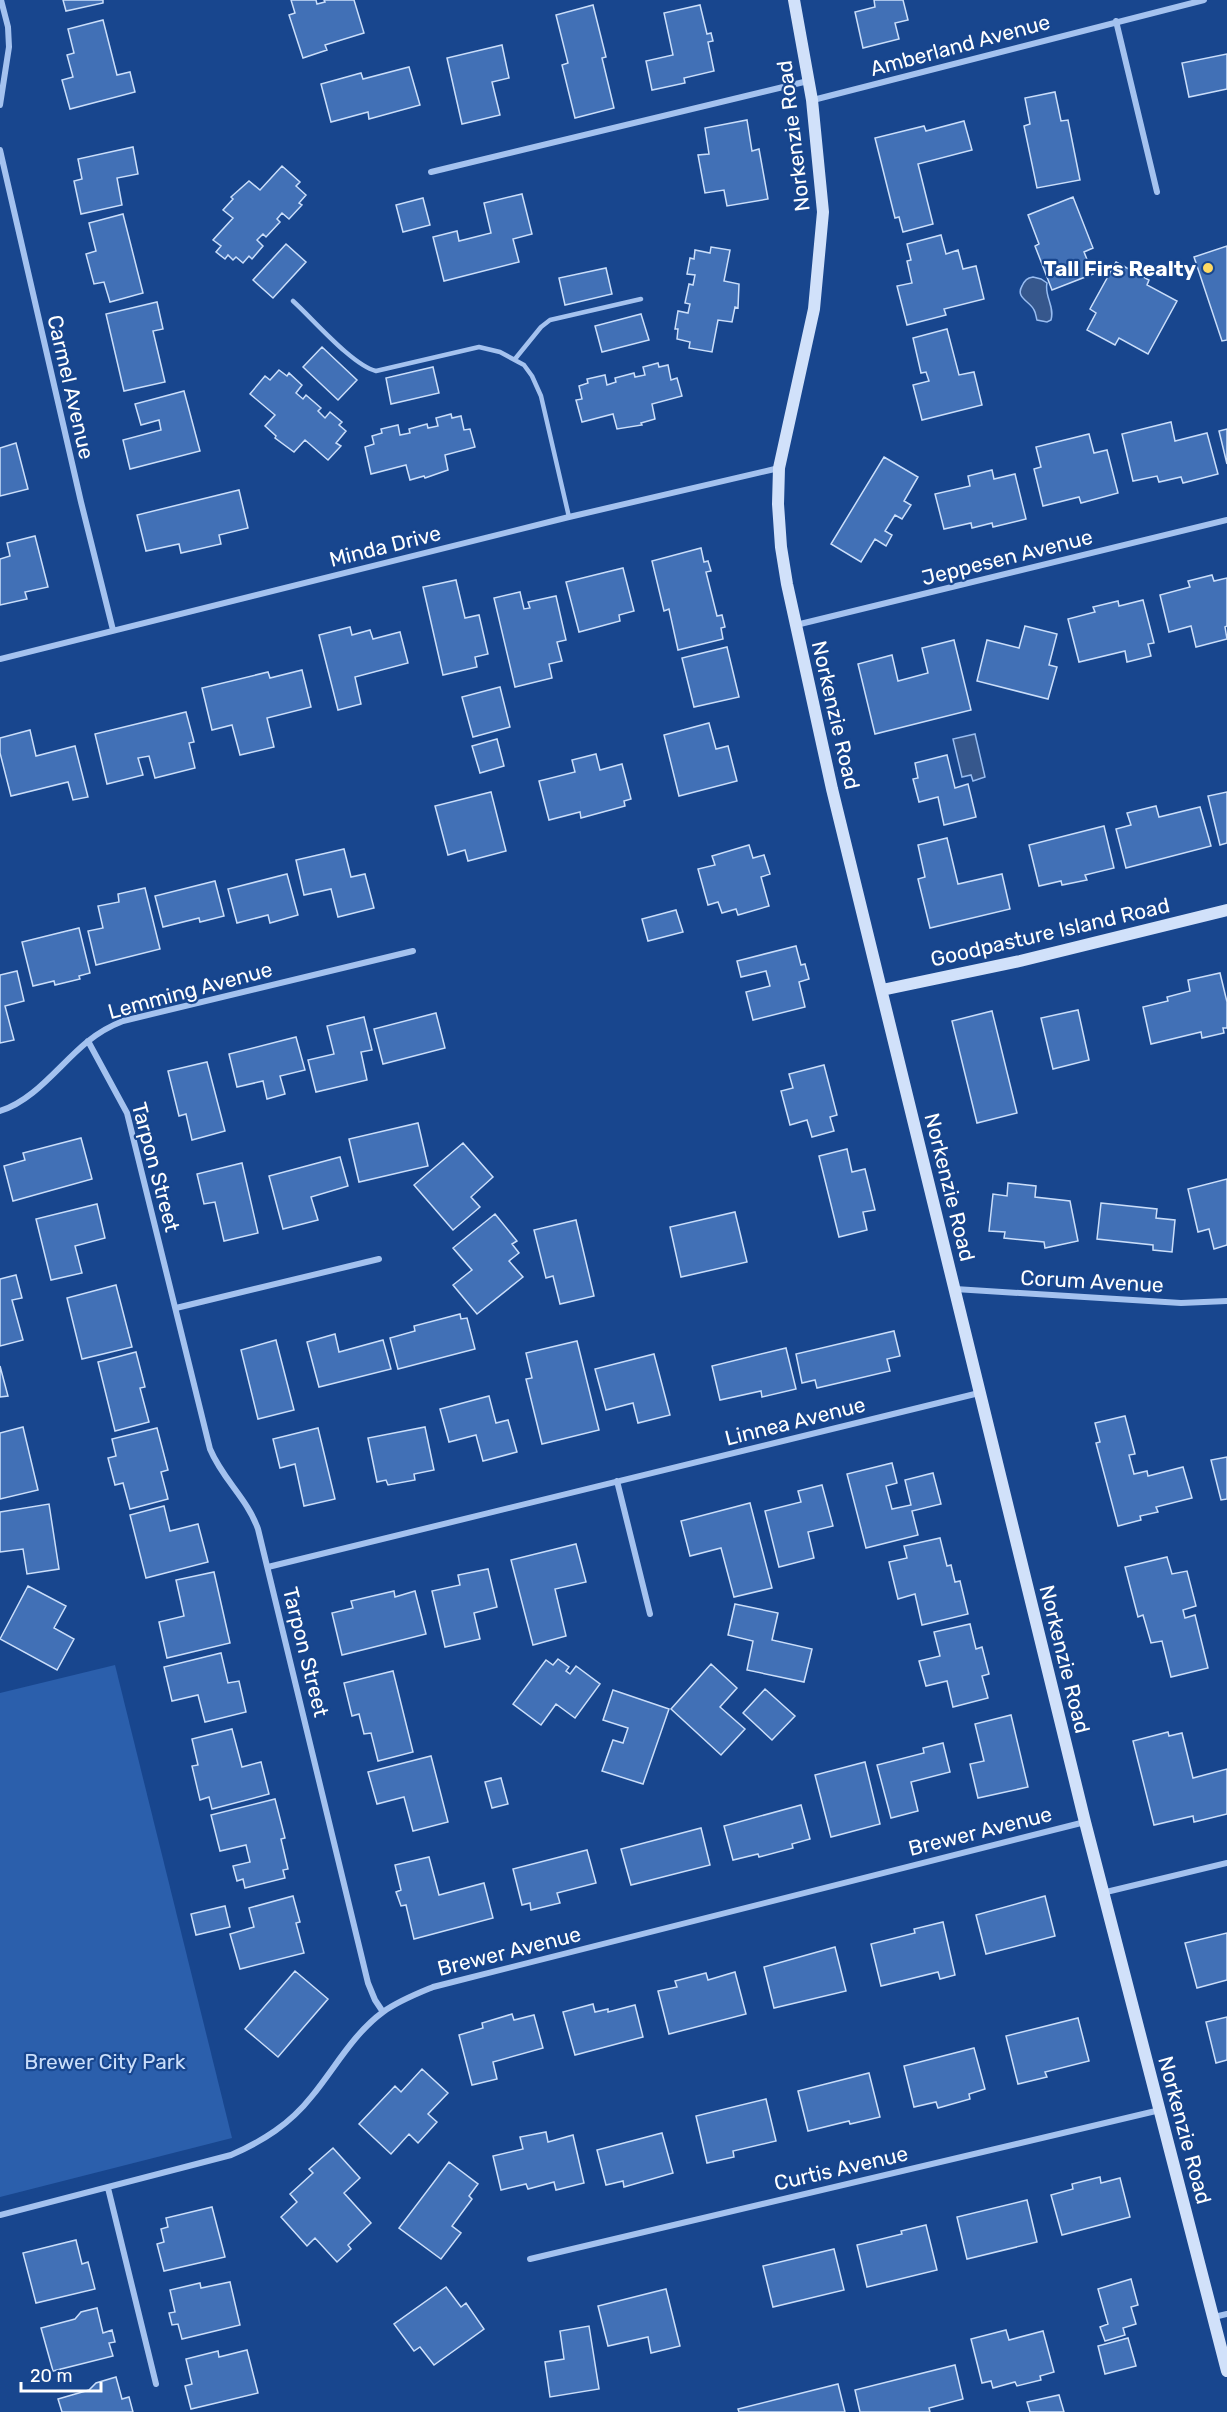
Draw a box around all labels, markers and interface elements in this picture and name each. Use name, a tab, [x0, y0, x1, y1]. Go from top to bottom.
street label: Amberland Avenue	[867, 9, 1053, 81]
street label: Norkenzie Road	[771, 59, 815, 213]
place label: Tall Firs Realty	[1044, 256, 1196, 281]
marker: Tall Firs Realty	[1201, 261, 1215, 275]
street label: Carmel Avenue	[42, 312, 100, 462]
street label: Minda Drive	[327, 520, 443, 572]
street label: Jeppesen Avenue	[919, 524, 1095, 590]
street label: Norkenzie Road	[807, 638, 865, 792]
street label: Goodpasture Island Road	[928, 892, 1172, 972]
street label: Lemming Avenue	[105, 956, 275, 1024]
street label: Tarpon Street	[127, 1100, 185, 1234]
street label: Norkenzie Road	[919, 1110, 981, 1264]
street label: Corum Avenue	[1020, 1265, 1164, 1297]
street label: Linnea Avenue	[722, 1391, 868, 1451]
street label: Norkenzie Road	[1034, 1582, 1096, 1736]
street label: Tarpon Street	[278, 1584, 334, 1720]
street label: Brewer Avenue	[906, 1801, 1054, 1861]
street label: Brewer Avenue	[435, 1921, 583, 1981]
park label: Brewer City Park	[24, 2049, 186, 2074]
street label: Norkenzie Road	[1153, 2053, 1217, 2207]
street label: Curtis Avenue	[772, 2140, 910, 2196]
scale bar	[21, 2355, 100, 2393]
text: 20 m	[30, 2365, 72, 2387]

